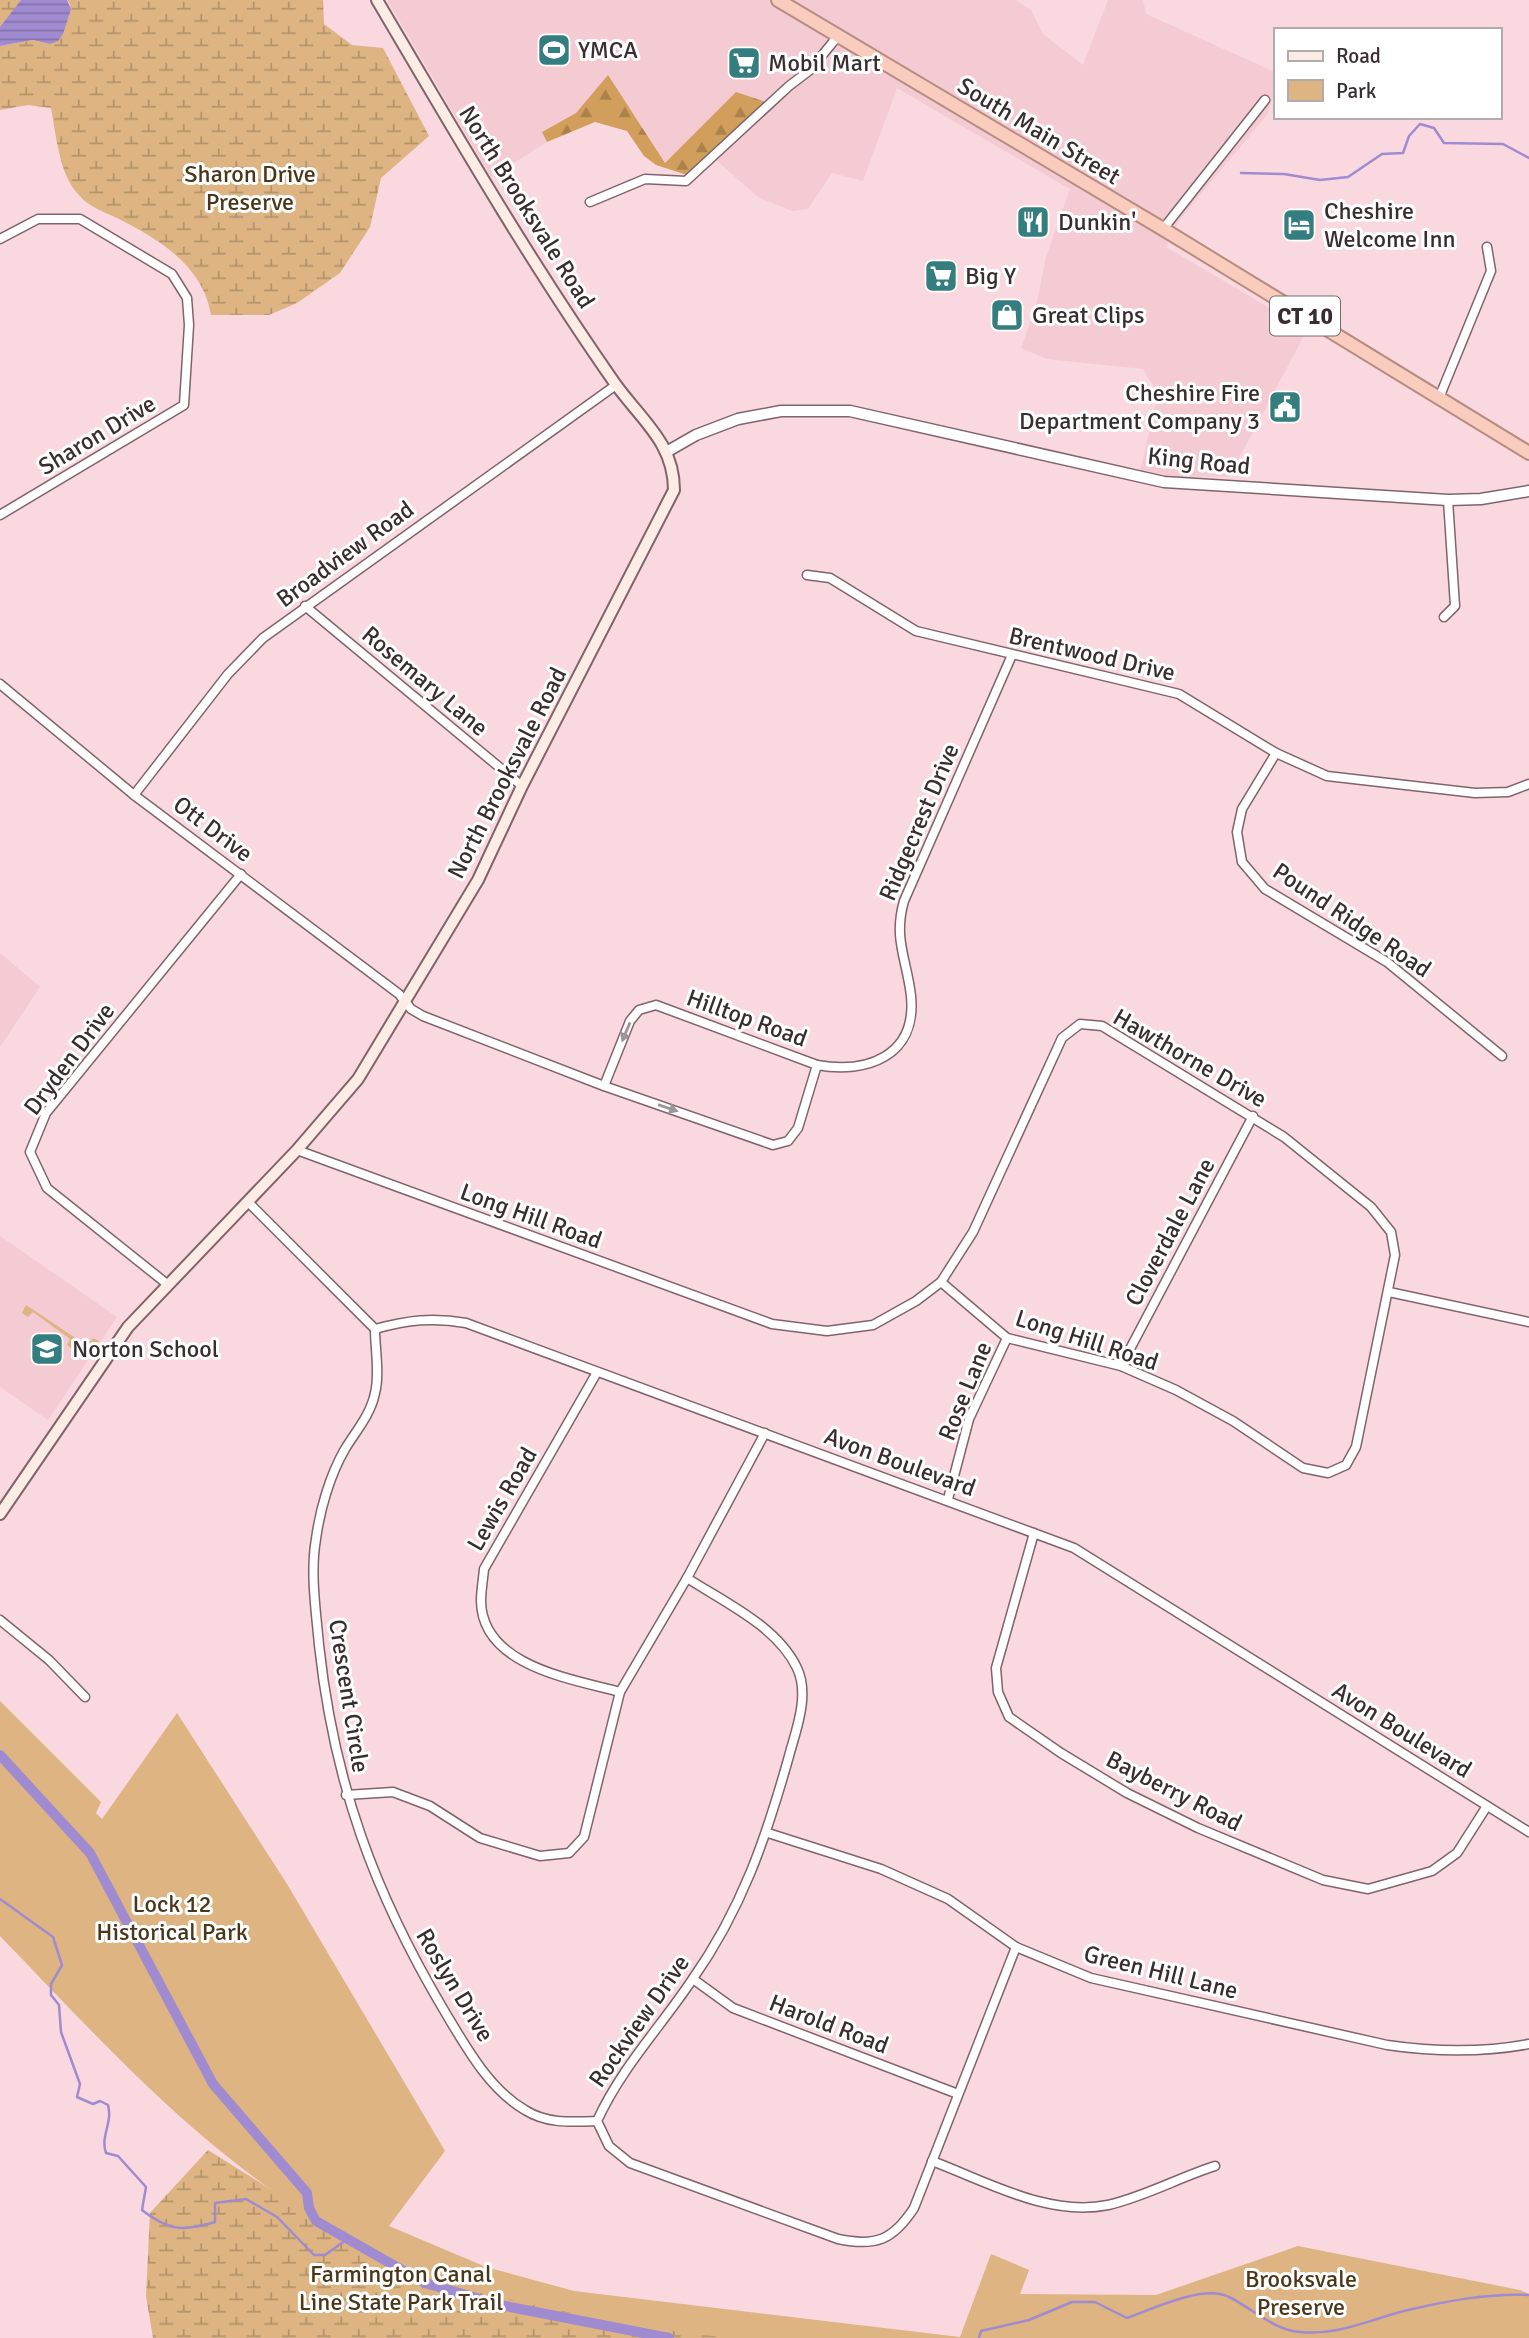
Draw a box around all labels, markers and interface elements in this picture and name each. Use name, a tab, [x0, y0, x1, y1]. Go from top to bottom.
legend	[1274, 28, 1501, 119]
sports icon: YMCA	[535, 31, 573, 69]
place label: YMCA	[578, 35, 638, 65]
text: Road	[1336, 43, 1381, 69]
supermarket icon: Mobil Mart	[725, 44, 763, 82]
place label: Mobil Mart	[768, 48, 881, 78]
street label: South Main Street	[952, 71, 1126, 191]
text: Park	[1336, 78, 1377, 104]
street label: North Brooksvale Road	[452, 100, 602, 314]
park label: Sharon Drive Preserve	[184, 159, 316, 217]
place label: Cheshire Welcome Inn	[1324, 196, 1456, 254]
restaurant icon: Dunkin'	[1014, 203, 1052, 241]
hotel icon: Cheshire Welcome Inn	[1280, 206, 1318, 244]
place label: Dunkin'	[1058, 207, 1136, 237]
supermarket icon: Big Y	[922, 257, 960, 295]
place label: Big Y	[965, 261, 1016, 291]
shop icon: Great Clips	[988, 296, 1026, 334]
road number: CT 10	[1270, 296, 1340, 336]
place label: Great Clips	[1032, 300, 1145, 330]
place label: Cheshire Fire Department Company 3	[1019, 378, 1260, 436]
street label: Sharon Drive	[33, 388, 161, 482]
public building icon: Cheshire Fire Department Company 3	[1266, 388, 1304, 426]
street label: King Road	[1146, 441, 1252, 481]
street label: Broadview Road	[270, 494, 420, 614]
street label: Rosemary Lane	[356, 619, 494, 743]
street label: Brentwood Drive	[1006, 620, 1178, 688]
street label: North Brooksvale Road	[441, 662, 573, 884]
street label: Ridgecrest Drive	[872, 739, 966, 905]
street label: Ott Drive	[167, 789, 259, 869]
street label: Pound Ridge Road	[1267, 856, 1437, 984]
street label: Hilltop Road	[683, 982, 811, 1054]
street label: Dryden Drive	[17, 997, 121, 1121]
street label: Hawthorne Drive	[1108, 1002, 1272, 1114]
one-way arrow	[620, 1022, 631, 1043]
one-way arrow	[658, 1103, 679, 1114]
street label: Cloverdale Lane	[1118, 1153, 1222, 1311]
street label: Long Hill Road	[456, 1176, 606, 1256]
street label: Long Hill Road	[1012, 1303, 1162, 1377]
school or university icon: Norton School	[28, 1330, 66, 1368]
place label: Norton School	[72, 1334, 219, 1364]
street label: Rose Lane	[932, 1337, 998, 1445]
street label: Avon Boulevard	[820, 1421, 980, 1503]
street label: Lewis Road	[460, 1442, 544, 1556]
street label: Crescent Circle	[322, 1617, 376, 1775]
street label: Avon Boulevard	[1327, 1675, 1477, 1785]
street label: Bayberry Road	[1101, 1744, 1247, 1838]
park label: Lock 12 Historical Park	[96, 1889, 248, 1947]
street label: Roslyn Drive	[409, 1923, 501, 2047]
street label: Green Hill Lane	[1081, 1938, 1241, 2006]
street label: Rockview Drive	[582, 1949, 696, 2093]
street label: Harold Road	[765, 1988, 893, 2060]
park label: Farmington Canal Line State Park Trail	[299, 2259, 503, 2317]
park label: Brooksvale Preserve	[1245, 2264, 1357, 2322]

